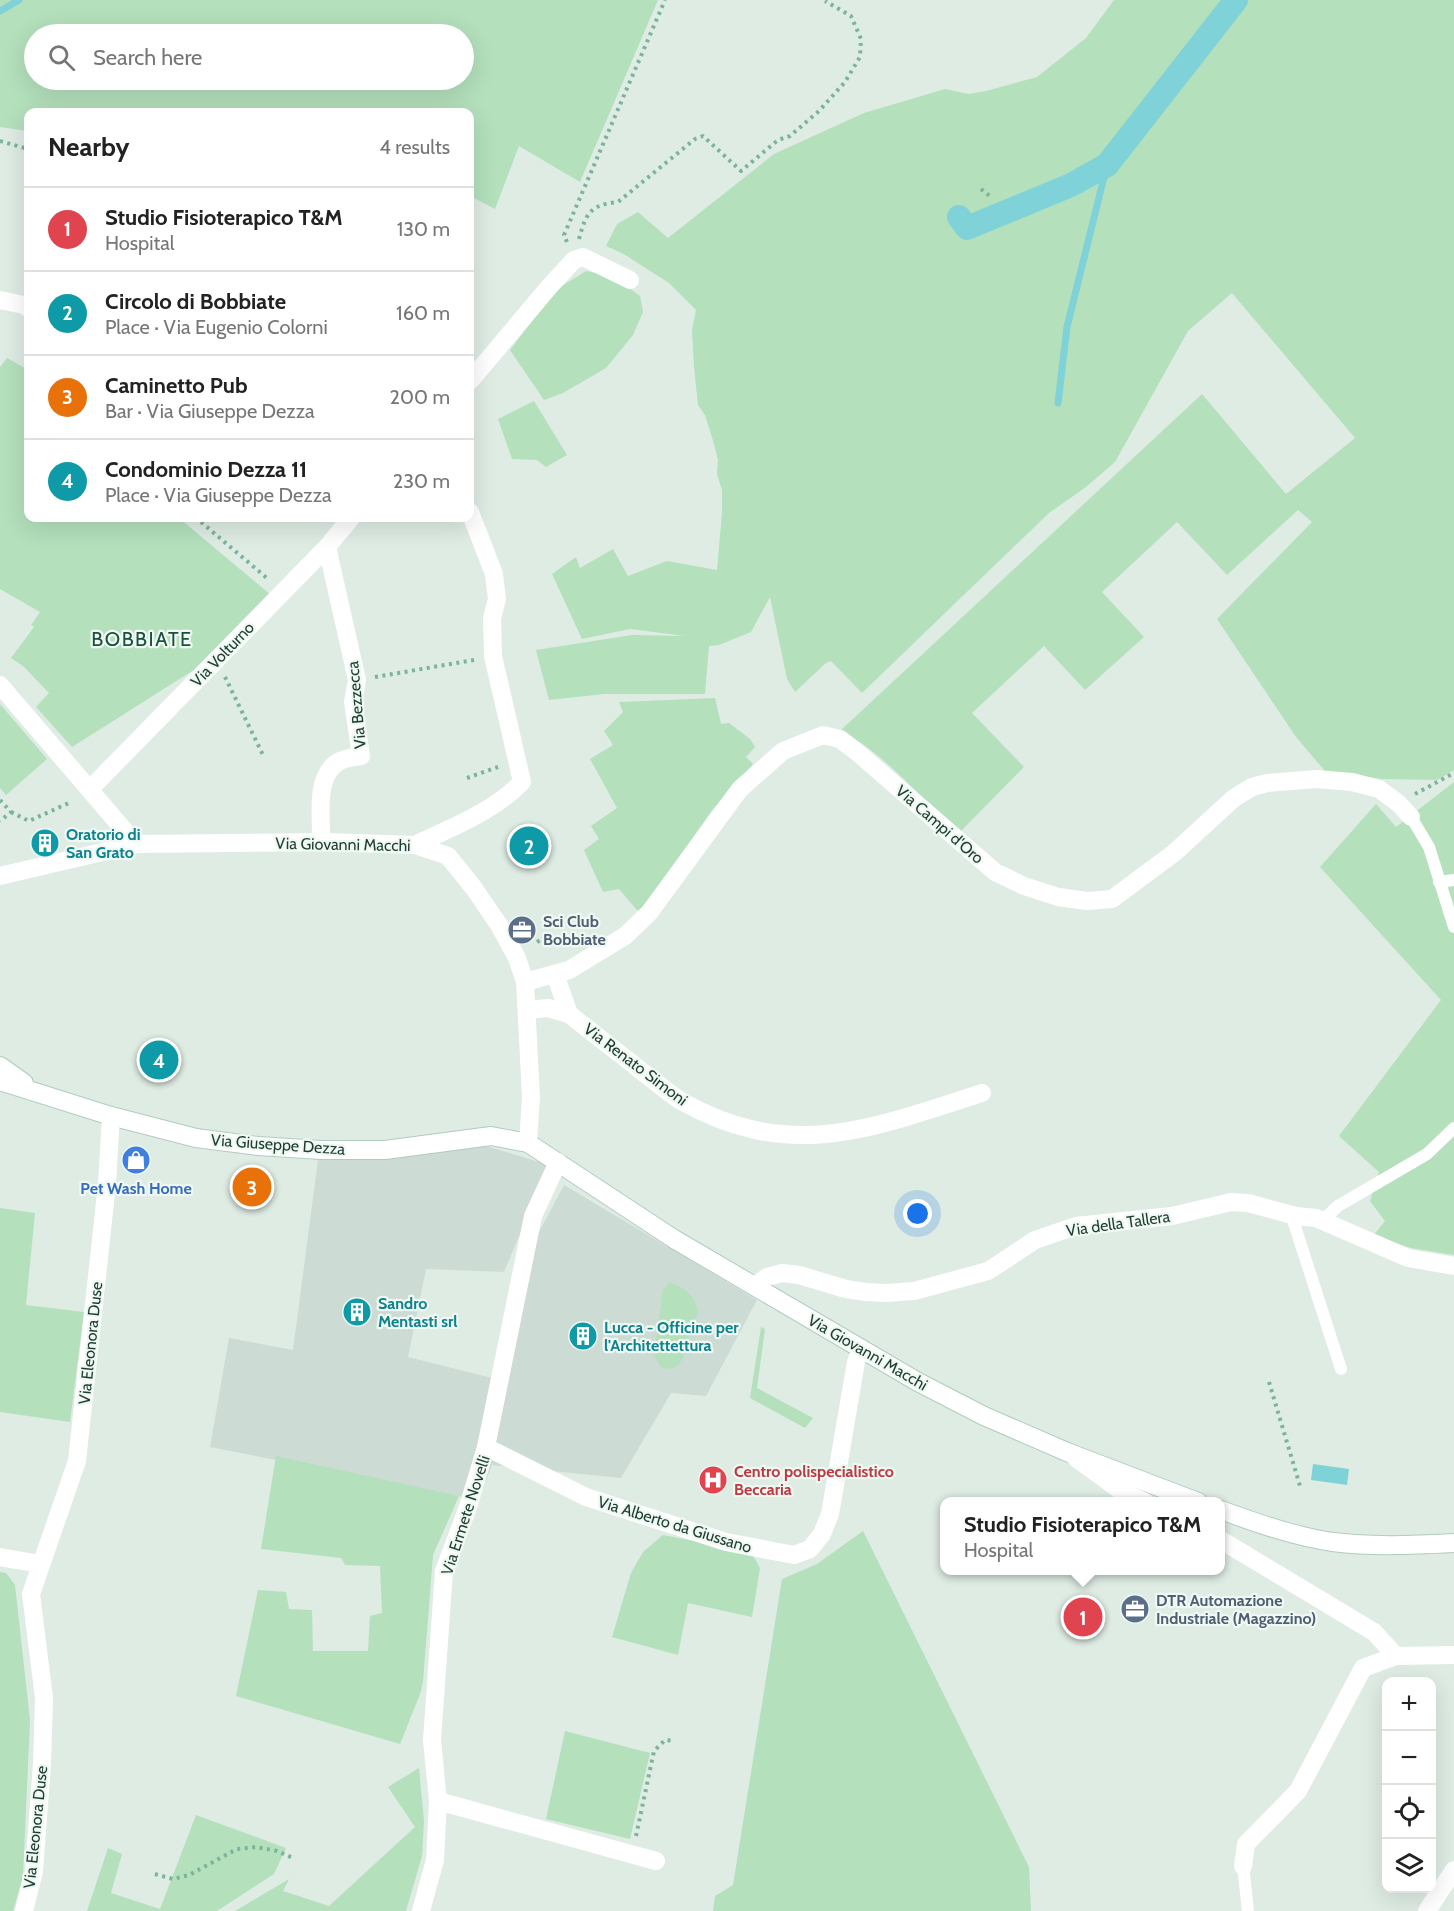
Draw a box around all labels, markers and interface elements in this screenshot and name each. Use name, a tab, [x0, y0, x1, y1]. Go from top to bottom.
search box	[24, 24, 474, 90]
icon: search	[45, 41, 78, 74]
text: Search here	[93, 44, 202, 71]
text: Nearby	[48, 131, 129, 163]
text: 4 results	[379, 135, 450, 159]
text: Studio Fisioterapico T&M	[105, 204, 343, 231]
text: 1	[64, 217, 71, 241]
text: 130 m	[397, 217, 450, 241]
text: Hospital	[105, 231, 175, 255]
text: Circolo di Bobbiate	[105, 288, 286, 315]
text: 2	[62, 301, 73, 325]
text: 160 m	[396, 301, 450, 325]
text: Place · Via Eugenio Colorni	[105, 315, 328, 339]
text: Caminetto Pub	[105, 372, 248, 399]
text: 3	[62, 385, 73, 409]
text: 200 m	[390, 385, 450, 409]
text: Bar · Via Giuseppe Dezza	[105, 399, 315, 423]
text: Condominio Dezza 11	[105, 456, 307, 483]
text: 4	[61, 469, 74, 493]
text: 230 m	[393, 469, 450, 493]
text: Place · Via Giuseppe Dezza	[105, 483, 332, 507]
street label: Via Volturno	[187, 618, 258, 691]
district label: BOBBIATE	[91, 627, 193, 651]
street label: Via Bezzecca	[343, 660, 370, 750]
street label: Via Campi d'Oro	[892, 781, 988, 868]
pin: 2	[510, 824, 548, 868]
place label: Oratorio di San Grato	[66, 825, 141, 862]
building icon: Oratorio di San Grato	[29, 827, 61, 859]
street label: Via Giovanni Macchi	[275, 834, 411, 855]
place label: Sci Club Bobbiate	[543, 912, 606, 949]
office icon: Sci Club Bobbiate	[506, 914, 538, 946]
street label: Via Renato Simoni	[580, 1019, 691, 1110]
pin: 4	[140, 1038, 178, 1082]
street label: Via Giuseppe Dezza	[210, 1130, 346, 1159]
shop icon: Pet Wash Home	[120, 1144, 152, 1176]
pin: 3	[232, 1164, 272, 1210]
place label: Pet Wash Home	[80, 1179, 192, 1198]
your location	[903, 1199, 932, 1228]
street label: Via della Tallera	[1065, 1207, 1171, 1240]
street label: Via Eleonora Duse	[75, 1281, 106, 1405]
place label: Sandro Mentasti srl	[378, 1294, 458, 1331]
building icon: Sandro Mentasti srl	[341, 1296, 373, 1328]
street label: Via Giovanni Macchi	[804, 1310, 931, 1394]
place label: Lucca - Officine per l'Architettettura	[604, 1318, 739, 1355]
building icon: Lucca - Officine per l'Architettettura	[567, 1320, 599, 1352]
street label: Via Ermete Novelli	[437, 1453, 494, 1577]
place label: Centro polispecialistico Beccaria	[734, 1462, 894, 1499]
hospital icon: Centro polispecialistico Beccaria	[697, 1464, 729, 1496]
street label: Via Alberto da Giussano	[596, 1492, 754, 1557]
popup	[940, 1497, 1225, 1575]
text: Studio Fisioterapico T&M	[964, 1511, 1201, 1538]
text: Hospital	[964, 1538, 1033, 1562]
place label: DTR Automazione Industriale (Magazzino)	[1156, 1591, 1316, 1628]
office icon: DTR Automazione Industriale (Magazzino)	[1119, 1593, 1151, 1625]
pin: 1	[1064, 1594, 1102, 1640]
map controls	[1382, 1677, 1436, 1893]
button: +	[1382, 1677, 1436, 1731]
button: −	[1382, 1731, 1436, 1785]
street label: Via Eleonora Duse	[20, 1765, 51, 1889]
button: locate	[1382, 1785, 1436, 1839]
button: layers	[1382, 1839, 1436, 1893]

